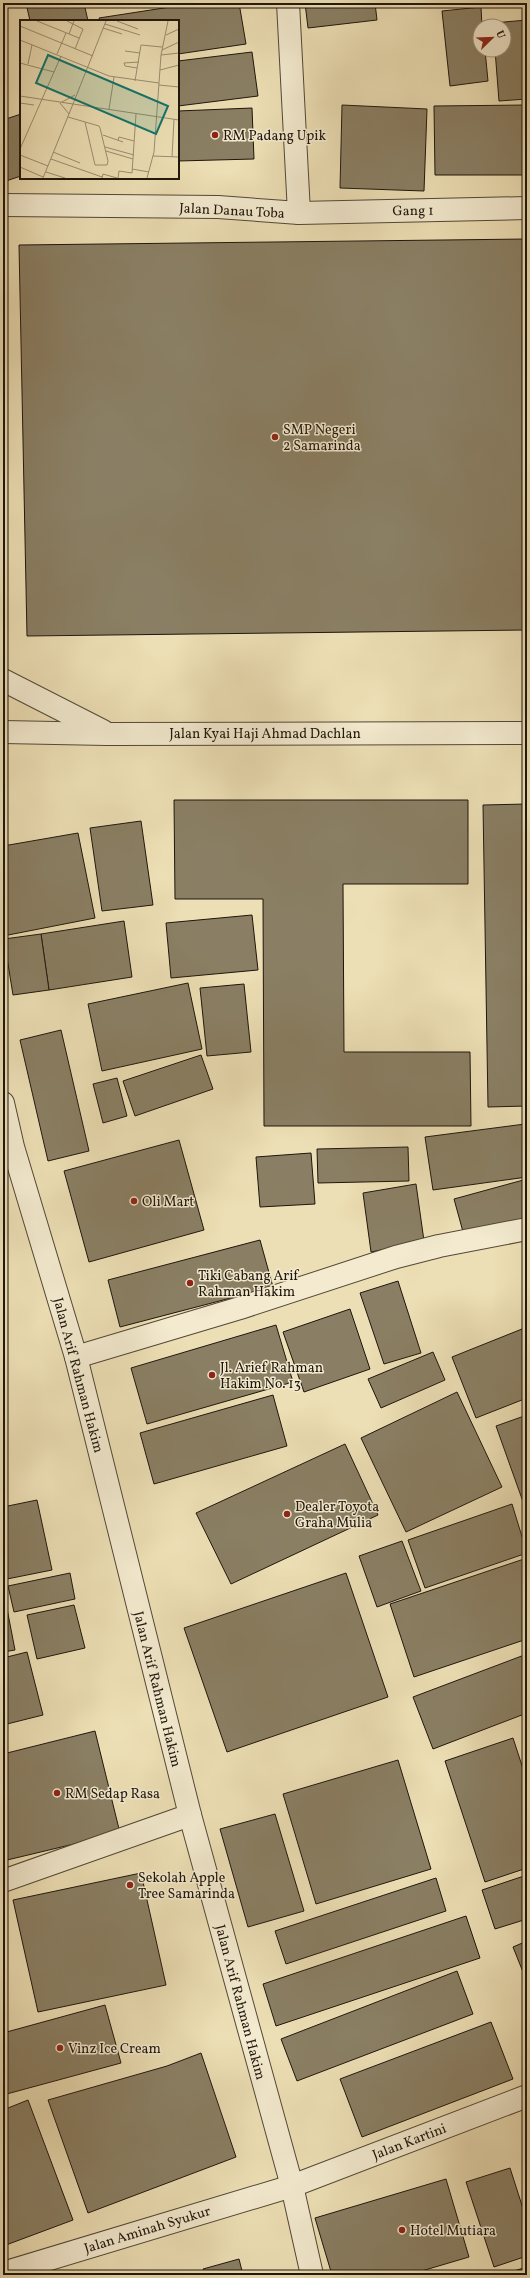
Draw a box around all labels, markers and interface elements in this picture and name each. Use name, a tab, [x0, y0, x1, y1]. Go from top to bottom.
north arrow	[472, 18, 512, 58]
inset map	[20, 20, 179, 179]
text: U	[491, 28, 508, 41]
place label: RM Padang Upik	[223, 127, 326, 146]
marker: RM Padang Upik	[210, 130, 220, 140]
street label: Jalan Danau Toba	[179, 199, 285, 224]
street label: Gang 1	[392, 202, 434, 221]
place label: SMP Negeri 2 Samarinda	[283, 421, 361, 456]
marker: SMP Negeri 2 Samarinda	[270, 432, 280, 442]
street label: Jalan Kyai Haji Ahmad Dachlan	[169, 725, 361, 744]
place label: Oli Mart	[142, 1193, 194, 1212]
marker: Oli Mart	[129, 1196, 139, 1206]
place label: Tiki Cabang Arif Rahman Hakim	[198, 1267, 299, 1302]
marker: Tiki Cabang Arif Rahman Hakim	[185, 1278, 195, 1288]
street label: Jalan Arif Rahman Hakim	[48, 1296, 107, 1455]
place label: Jl. Arief Rahman Hakim No. 13	[220, 1359, 323, 1394]
marker: Jl. Arief Rahman Hakim No. 13	[207, 1370, 217, 1380]
place label: Dealer Toyota Graha Mulia	[295, 1498, 379, 1533]
marker: Dealer Toyota Graha Mulia	[282, 1509, 292, 1519]
street label: Jalan Arif Rahman Hakim	[128, 1609, 185, 1769]
place label: RM Sedap Rasa	[65, 1785, 160, 1804]
marker: RM Sedap Rasa	[52, 1788, 62, 1798]
place label: Sekolah Apple Tree Samarinda	[138, 1869, 235, 1904]
marker: Sekolah Apple Tree Samarinda	[125, 1880, 135, 1890]
street label: Jalan Arif Rahman Hakim	[210, 1923, 269, 2082]
place label: Vinz Ice Cream	[68, 2040, 161, 2059]
marker: Vinz Ice Cream	[55, 2043, 65, 2053]
street label: Jalan Kartini	[370, 2120, 449, 2165]
street label: Jalan Aminah Syukur	[82, 2202, 213, 2259]
place label: Hotel Mutiara	[410, 2222, 496, 2241]
marker: Hotel Mutiara	[397, 2225, 407, 2235]

